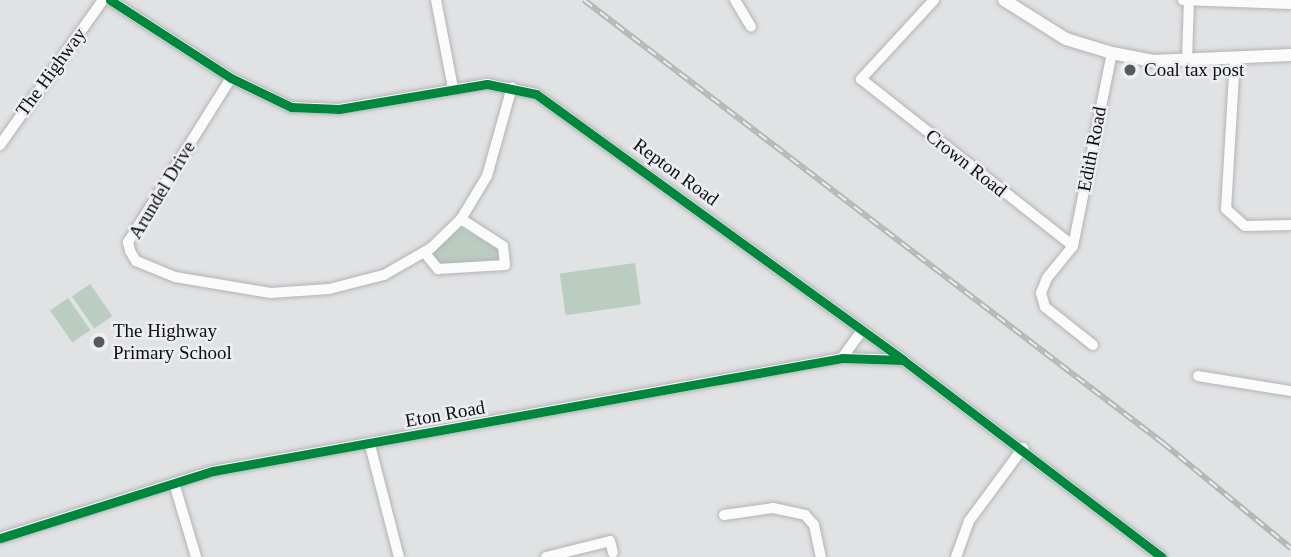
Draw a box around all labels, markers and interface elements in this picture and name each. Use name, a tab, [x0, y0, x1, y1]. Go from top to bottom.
street label: The Highway	[11, 23, 91, 121]
place label: Coal tax post	[1144, 59, 1244, 81]
marker: Coal tax post	[1122, 62, 1138, 78]
street label: Edith Road	[1073, 105, 1111, 193]
street label: Crown Road	[921, 124, 1011, 202]
street label: Repton Road	[629, 133, 723, 211]
street label: Arundel Drive	[124, 137, 200, 243]
place label: The Highway Primary School	[113, 320, 232, 364]
marker: The Highway Primary School	[91, 334, 107, 350]
street label: Eton Road	[403, 396, 487, 432]

